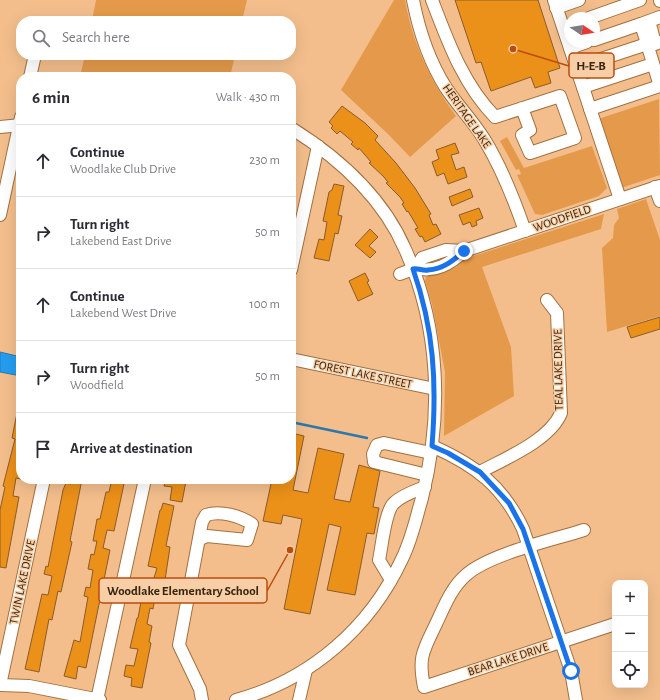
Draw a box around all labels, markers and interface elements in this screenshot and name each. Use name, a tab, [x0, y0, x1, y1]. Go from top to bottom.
north arrow	[564, 12, 600, 48]
search box	[16, 16, 296, 60]
icon: search	[30, 27, 52, 49]
text: Search here	[62, 30, 130, 45]
callout: H-E-B	[569, 53, 614, 78]
text: H-E-B	[576, 60, 606, 73]
street label: HERITAGE LAKE	[441, 82, 494, 150]
text: 6 min	[32, 89, 70, 106]
text: Walk · 430 m	[216, 91, 280, 104]
text: Continue	[70, 145, 125, 160]
icon: ahead	[32, 150, 54, 172]
text: 230 m	[249, 154, 280, 167]
text: Woodlake Club Drive	[70, 163, 176, 176]
street label: WOODFIELD	[531, 202, 593, 234]
text: Turn right	[70, 217, 129, 232]
icon: right	[32, 222, 54, 244]
text: 50 m	[255, 226, 280, 239]
text: Lakebend East Drive	[70, 235, 172, 248]
route end	[455, 242, 473, 260]
text: Continue	[70, 289, 125, 304]
icon: ahead	[32, 294, 54, 316]
text: 100 m	[249, 298, 280, 311]
text: Lakebend West Drive	[70, 307, 177, 320]
street label: TEAL LAKE DRIVE	[551, 329, 565, 411]
street label: FOREST LAKE STREET	[313, 358, 413, 390]
text: Turn right	[70, 361, 129, 376]
icon: right	[32, 366, 54, 388]
text: 50 m	[255, 370, 280, 383]
text: Woodfield	[70, 379, 124, 392]
icon: arrive	[32, 438, 54, 460]
text: Arrive at destination	[70, 441, 193, 456]
street label: TWIN LAKE DRIVE	[7, 538, 37, 625]
callout: Woodlake Elementary School	[99, 578, 267, 603]
map controls	[612, 580, 648, 688]
button: +	[612, 580, 648, 616]
text: Woodlake Elementary School	[107, 585, 259, 598]
button: −	[612, 616, 648, 652]
street label: BEAR LAKE DRIVE	[466, 640, 550, 678]
button: locate	[612, 652, 648, 688]
route start	[562, 662, 580, 680]

